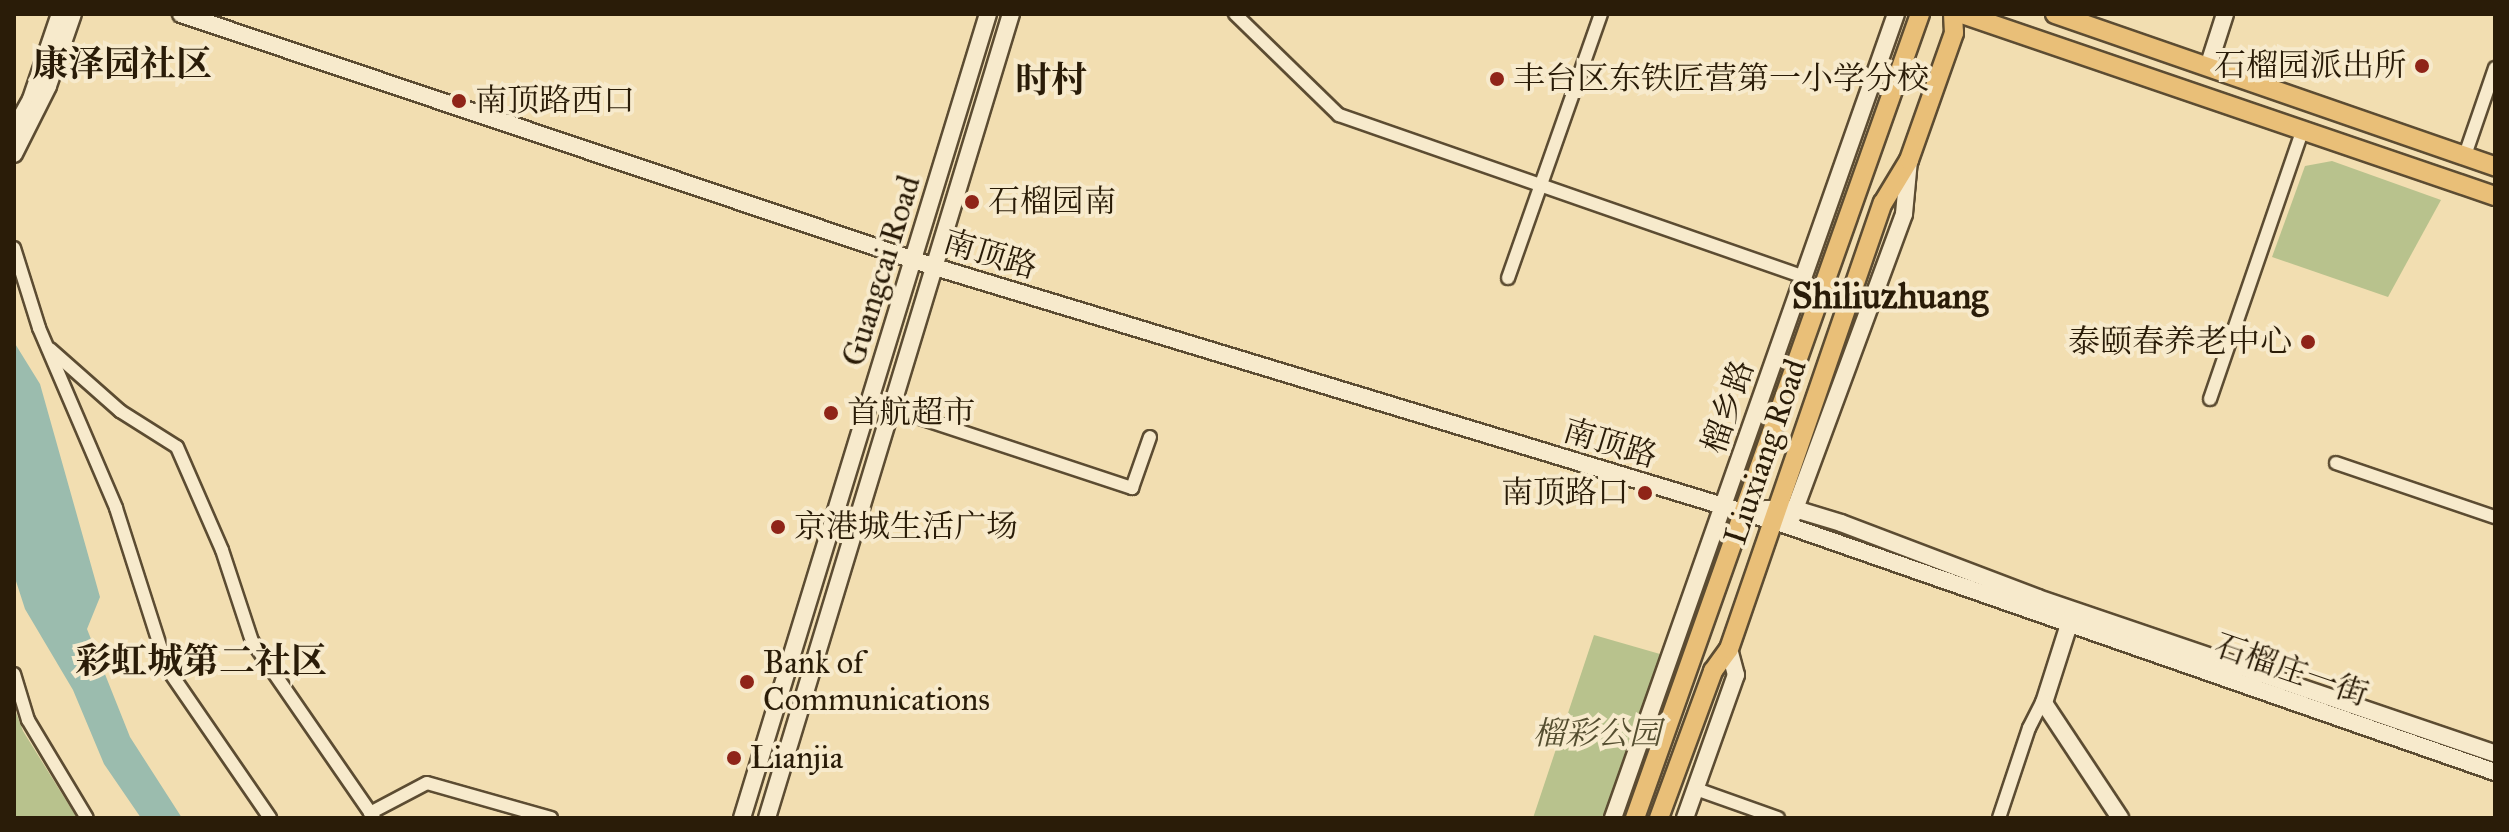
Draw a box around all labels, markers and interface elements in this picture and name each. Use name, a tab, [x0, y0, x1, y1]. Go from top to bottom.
district label: 康泽园社区	[32, 43, 212, 87]
place label: 石榴园派出所	[2214, 47, 2406, 85]
marker: 石榴园派出所	[2413, 57, 2431, 75]
district label: 时村	[1015, 59, 1087, 103]
place label: 丰台区东铁匠营第一小学分校	[1513, 60, 1929, 98]
marker: 丰台区东铁匠营第一小学分校	[1488, 70, 1506, 88]
place label: 南顶路西口	[475, 82, 635, 120]
marker: 南顶路西口	[450, 92, 468, 110]
street label: Guangcai Road	[835, 171, 929, 371]
place label: 石榴园南	[988, 183, 1116, 221]
marker: 石榴园南	[963, 193, 981, 211]
street label: 南顶路	[938, 223, 1042, 287]
district label: Shiliuzhuang	[1792, 275, 1988, 319]
place label: 泰颐春养老中心	[2068, 323, 2292, 361]
marker: 泰颐春养老中心	[2299, 333, 2317, 351]
street label: Liuxiang Road	[1716, 354, 1816, 550]
street label: 榴乡路	[1695, 355, 1763, 459]
place label: 首航超市	[847, 394, 975, 432]
marker: 首航超市	[822, 404, 840, 422]
street label: 南顶路	[1558, 412, 1662, 476]
place label: 南顶路口	[1501, 474, 1629, 512]
marker: 南顶路口	[1636, 484, 1654, 502]
place label: 京港城生活广场	[794, 508, 1018, 546]
marker: 京港城生活广场	[769, 518, 787, 536]
street label: 石榴庄一街	[2209, 627, 2373, 715]
district label: 彩虹城第二社区	[75, 640, 327, 684]
place label: Bank of Communications	[763, 645, 990, 720]
marker: Bank of Communications	[738, 673, 756, 691]
park label: 榴彩公园	[1533, 715, 1661, 753]
place label: Lianjia	[750, 739, 843, 777]
marker: Lianjia	[725, 749, 743, 767]

